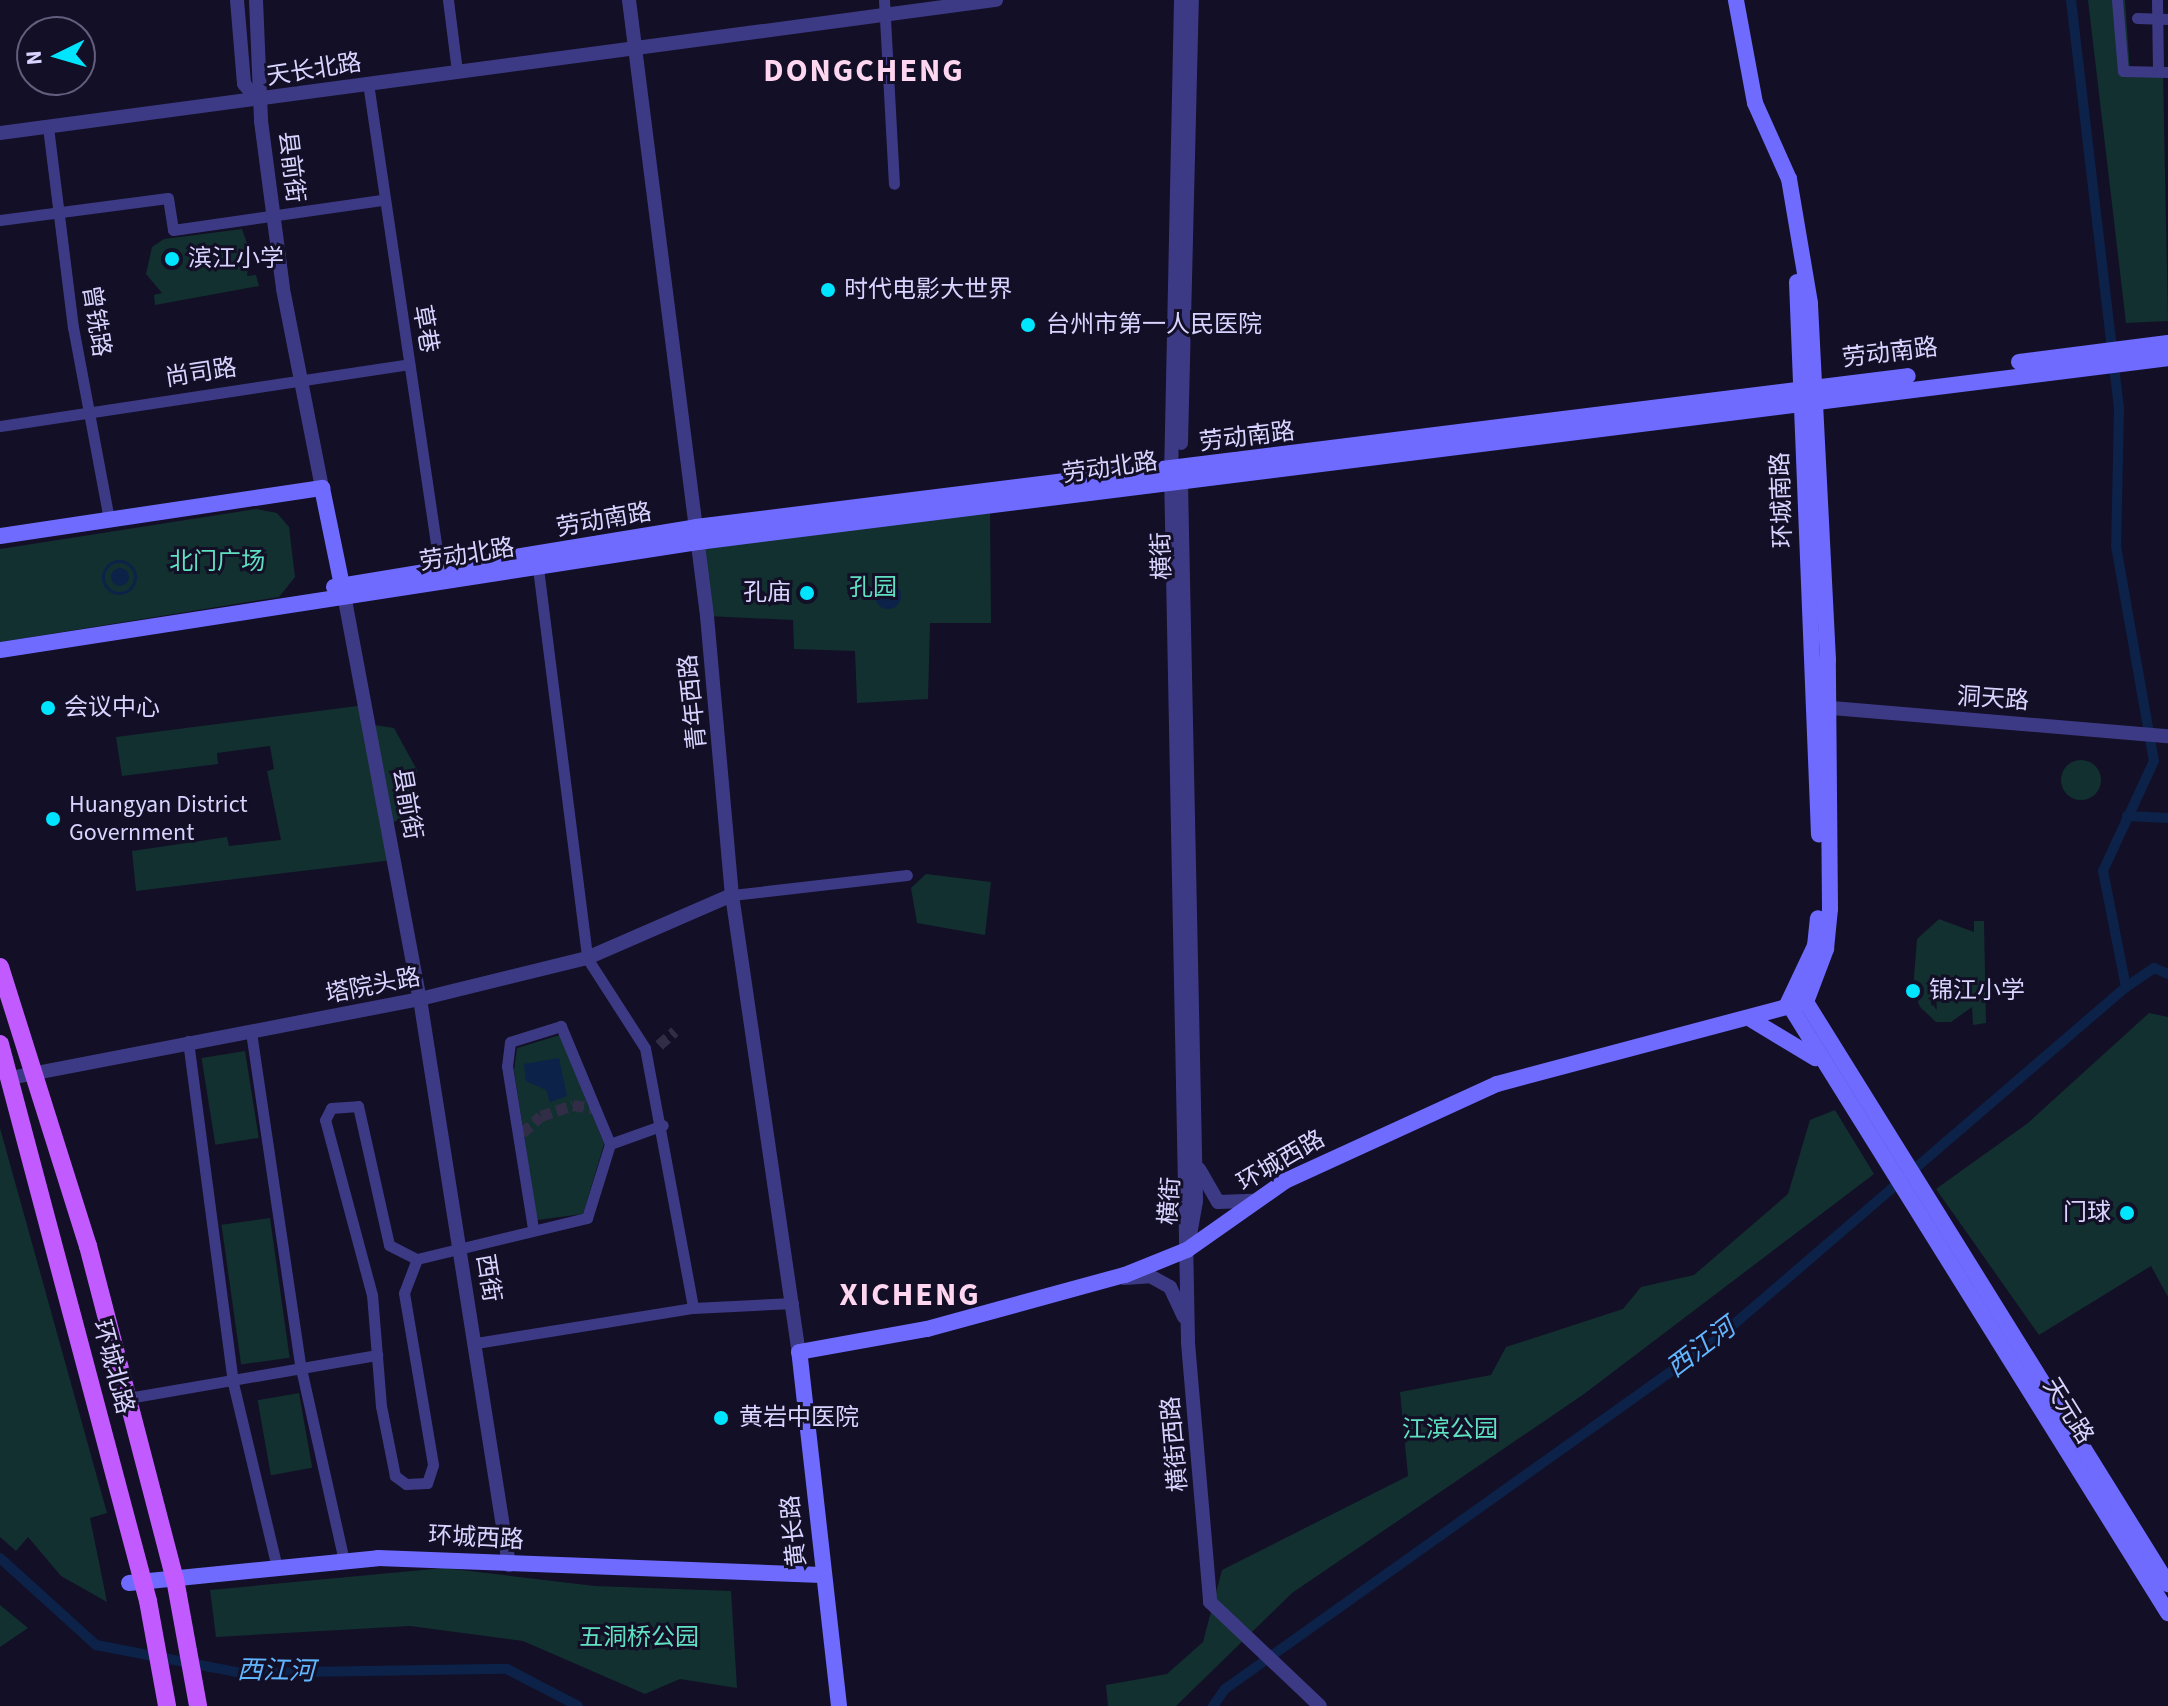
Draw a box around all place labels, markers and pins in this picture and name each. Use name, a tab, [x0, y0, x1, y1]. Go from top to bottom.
place label: 滨江小学	[188, 245, 284, 273]
marker: 滨江小学	[163, 250, 181, 268]
place label: 时代电影大世界	[844, 276, 1012, 304]
marker: 时代电影大世界	[819, 281, 837, 299]
place label: 台州市第一人民医院	[1046, 311, 1262, 339]
marker: 台州市第一人民医院	[1017, 314, 1039, 336]
place label: 孔庙	[743, 579, 791, 607]
marker: 孔庙	[798, 584, 816, 602]
place label: 会议中心	[64, 694, 160, 722]
marker: 会议中心	[39, 699, 57, 717]
place label: Huangyan District Government	[69, 791, 248, 847]
marker: Huangyan District Government	[44, 810, 62, 828]
place label: 锦江小学	[1929, 977, 2025, 1005]
marker: 锦江小学	[1904, 982, 1922, 1000]
place label: 门球	[2063, 1199, 2111, 1227]
marker: 门球	[2118, 1204, 2136, 1222]
place label: 黄岩中医院	[739, 1404, 859, 1432]
marker: 黄岩中医院	[710, 1407, 732, 1429]

